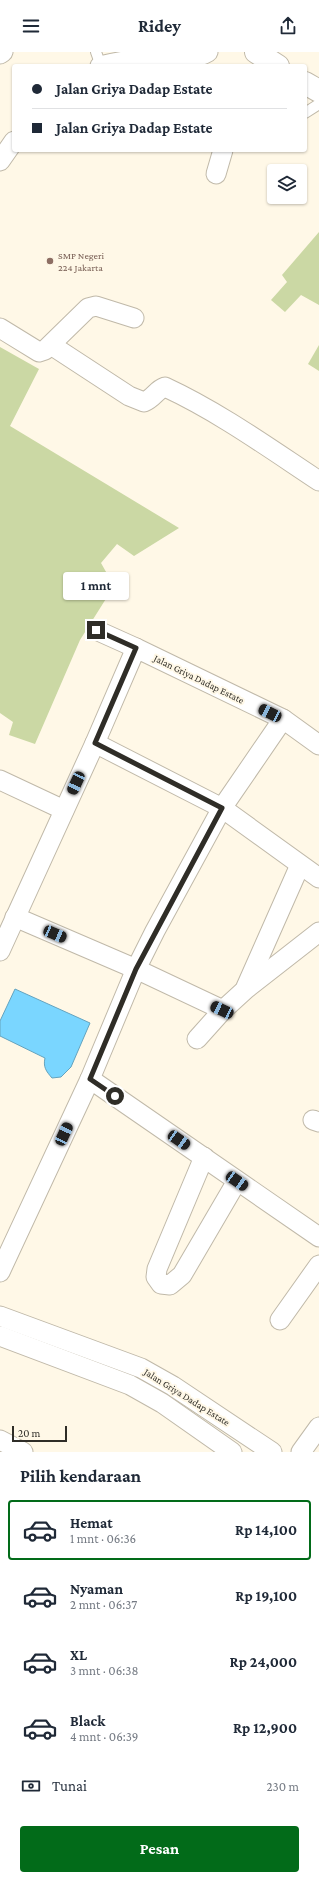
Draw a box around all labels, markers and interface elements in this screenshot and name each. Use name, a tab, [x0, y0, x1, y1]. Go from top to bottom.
icon: menu	[20, 15, 42, 37]
icon: share	[277, 15, 299, 37]
text: Ridey	[138, 16, 181, 36]
text: Jalan Griya Dadap Estate	[56, 81, 213, 97]
text: Jalan Griya Dadap Estate	[56, 120, 213, 136]
map controls	[267, 164, 307, 204]
button: layers	[267, 164, 307, 204]
place label: SMP Negeri 224 Jakarta	[58, 250, 105, 273]
marker: SMP Negeri 224 Jakarta	[45, 256, 55, 266]
callout: 1 mnt	[63, 572, 129, 600]
text: 1 mnt	[81, 578, 111, 593]
route end	[87, 621, 105, 639]
street label: Jalan Griya Dadap Estate	[151, 652, 246, 706]
car	[257, 702, 283, 724]
car	[65, 770, 87, 796]
car	[42, 924, 68, 944]
car	[209, 999, 235, 1021]
route start	[106, 1087, 124, 1105]
car	[53, 1121, 75, 1147]
car	[166, 1128, 192, 1152]
car	[224, 1169, 250, 1193]
street label: Jalan Griya Dadap Estate	[141, 1366, 232, 1428]
scale bar	[12, 1424, 67, 1443]
text: 20 m	[18, 1427, 40, 1439]
text: Pilih kendaraan	[20, 1466, 141, 1486]
icon: car	[22, 1512, 58, 1548]
text: Hemat	[70, 1515, 113, 1531]
text: Rp 14,100	[235, 1522, 297, 1538]
text: 1 mnt · 06:36	[70, 1531, 136, 1546]
icon: car	[22, 1578, 58, 1614]
text: Nyaman	[70, 1581, 123, 1597]
text: Rp 19,100	[235, 1588, 297, 1604]
text: 2 mnt · 06:37	[70, 1597, 137, 1612]
icon: car	[22, 1644, 58, 1680]
text: XL	[70, 1647, 87, 1663]
text: Rp 24,000	[230, 1654, 297, 1670]
text: 3 mnt · 06:38	[70, 1663, 138, 1678]
icon: car	[22, 1710, 58, 1746]
text: Black	[70, 1713, 105, 1729]
text: Rp 12,900	[233, 1720, 297, 1736]
text: 4 mnt · 06:39	[70, 1729, 138, 1744]
icon: cash	[20, 1775, 42, 1797]
text: Tunai	[52, 1778, 87, 1794]
text: 230 m	[266, 1779, 299, 1794]
button: Pesan	[20, 1826, 299, 1872]

